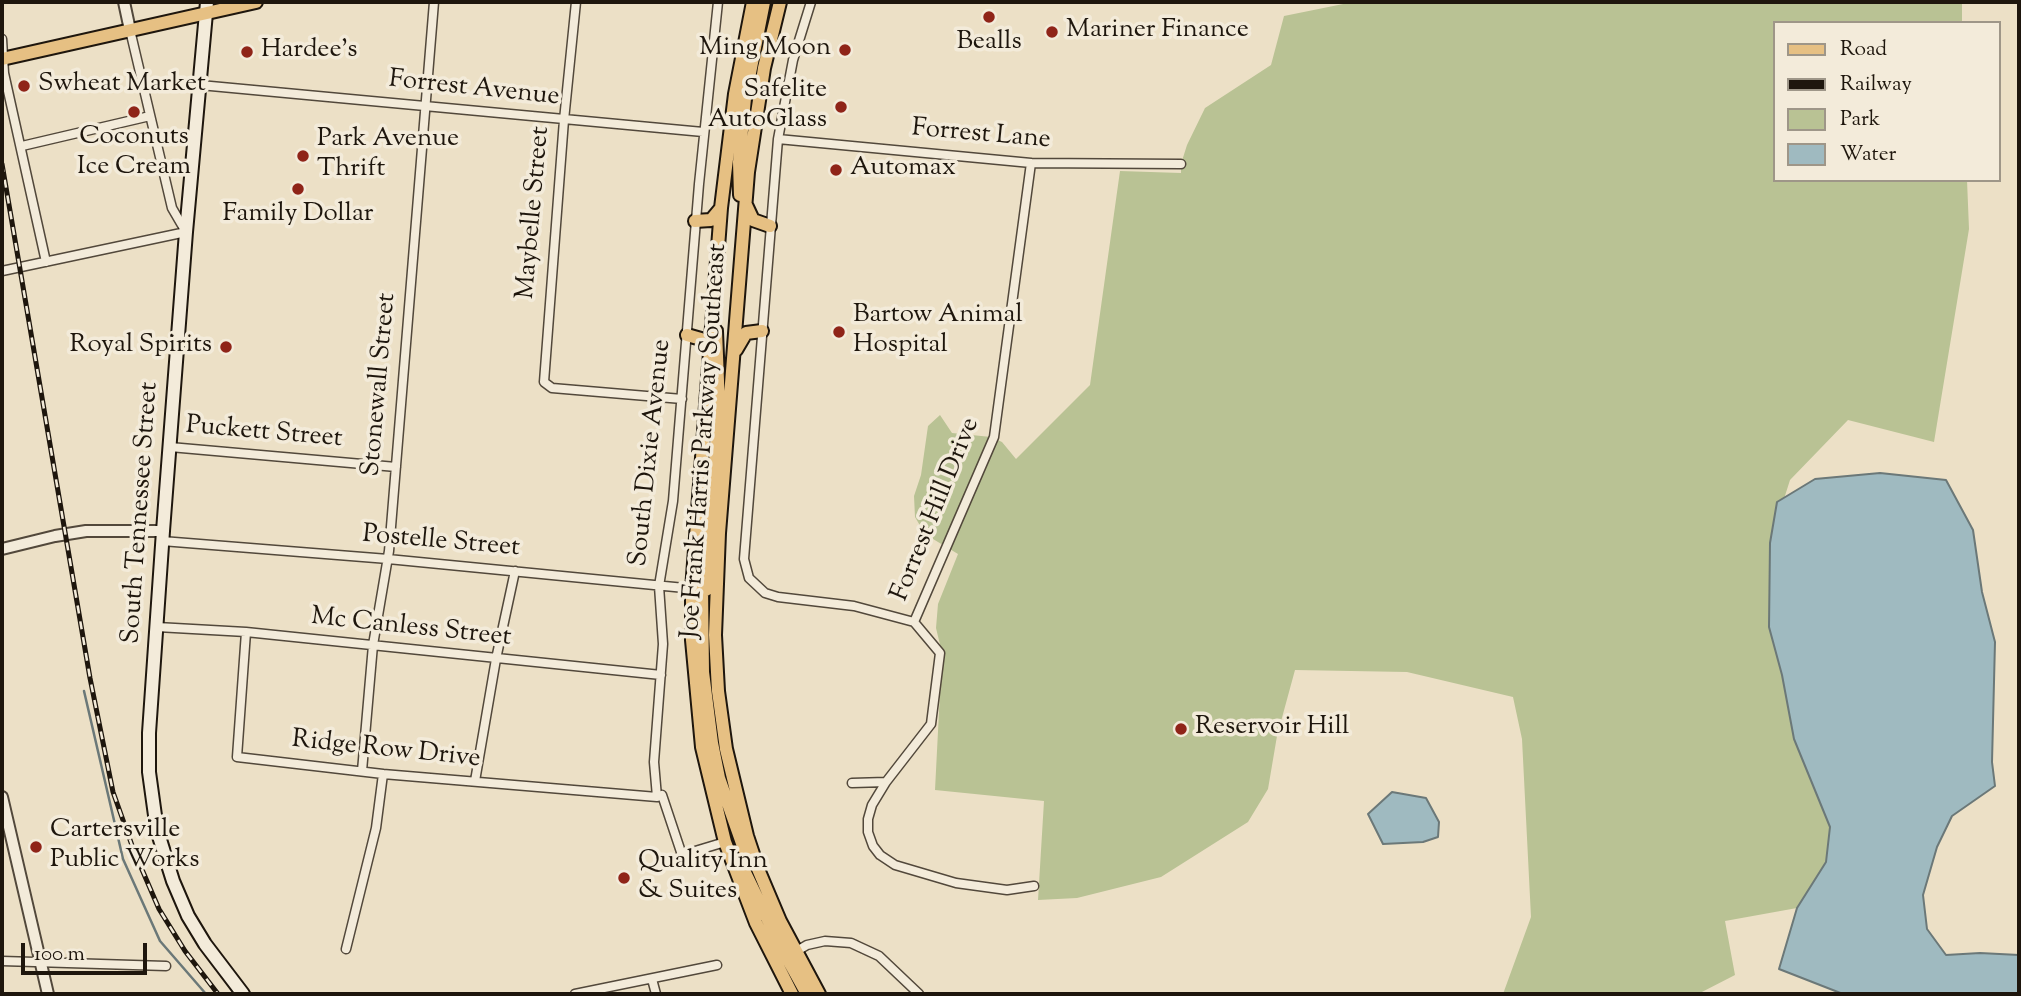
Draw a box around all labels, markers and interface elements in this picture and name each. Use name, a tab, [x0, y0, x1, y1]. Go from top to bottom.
marker: Bealls	[981, 9, 997, 25]
place label: Mariner Finance	[1066, 16, 1249, 48]
legend	[1772, 21, 2000, 182]
marker: Mariner Finance	[1044, 24, 1060, 40]
place label: Bealls	[956, 28, 1022, 60]
place label: Ming Moon	[699, 34, 831, 66]
text: Road	[1840, 35, 1887, 65]
place label: Hardee's	[261, 36, 358, 68]
marker: Ming Moon	[837, 42, 853, 58]
marker: Hardee's	[239, 44, 255, 60]
street label: Forrest Avenue	[387, 66, 561, 114]
place label: Swheat Market	[38, 70, 206, 102]
text: Railway	[1840, 70, 1912, 100]
place label: Safelite AutoGlass	[708, 76, 827, 138]
marker: Swheat Market	[16, 78, 32, 94]
marker: Safelite AutoGlass	[833, 99, 849, 115]
marker: Coconuts Ice Cream	[126, 104, 142, 120]
text: Park	[1840, 105, 1880, 135]
street label: Forrest Lane	[910, 114, 1052, 158]
place label: Coconuts Ice Cream	[77, 123, 191, 184]
place label: Park Avenue Thrift	[317, 125, 459, 186]
street label: Maybelle Street	[512, 125, 558, 301]
text: Water	[1840, 140, 1896, 170]
marker: Park Avenue Thrift	[295, 148, 311, 164]
place label: Automax	[850, 154, 956, 186]
marker: Automax	[828, 162, 844, 178]
marker: Family Dollar	[290, 181, 306, 197]
place label: Family Dollar	[223, 200, 373, 232]
street label: Joe Frank Harris Parkway Southeast	[677, 243, 735, 639]
street label: Stonewall Street	[357, 292, 405, 478]
place label: Bartow Animal Hospital	[853, 301, 1023, 362]
marker: Bartow Animal Hospital	[831, 324, 847, 340]
place label: Royal Spirits	[70, 331, 212, 363]
street label: South Dixie Avenue	[625, 338, 679, 568]
marker: Royal Spirits	[218, 339, 234, 355]
street label: South Tennessee Street	[117, 381, 167, 645]
street label: Puckett Street	[184, 412, 344, 456]
street label: Forrest Hill Drive	[886, 414, 988, 606]
street label: Postelle Street	[361, 521, 521, 565]
street label: Mc Canless Street	[309, 603, 513, 655]
place label: Reservoir Hill	[1195, 713, 1349, 745]
marker: Reservoir Hill	[1173, 721, 1189, 737]
street label: Ridge Row Drive	[290, 726, 482, 776]
place label: Cartersville Public Works	[50, 816, 199, 878]
marker: Cartersville Public Works	[28, 839, 44, 855]
place label: Quality Inn & Suites	[638, 847, 768, 908]
marker: Quality Inn & Suites	[616, 870, 632, 886]
scale bar	[24, 930, 150, 974]
text: 100 m	[34, 940, 85, 970]

